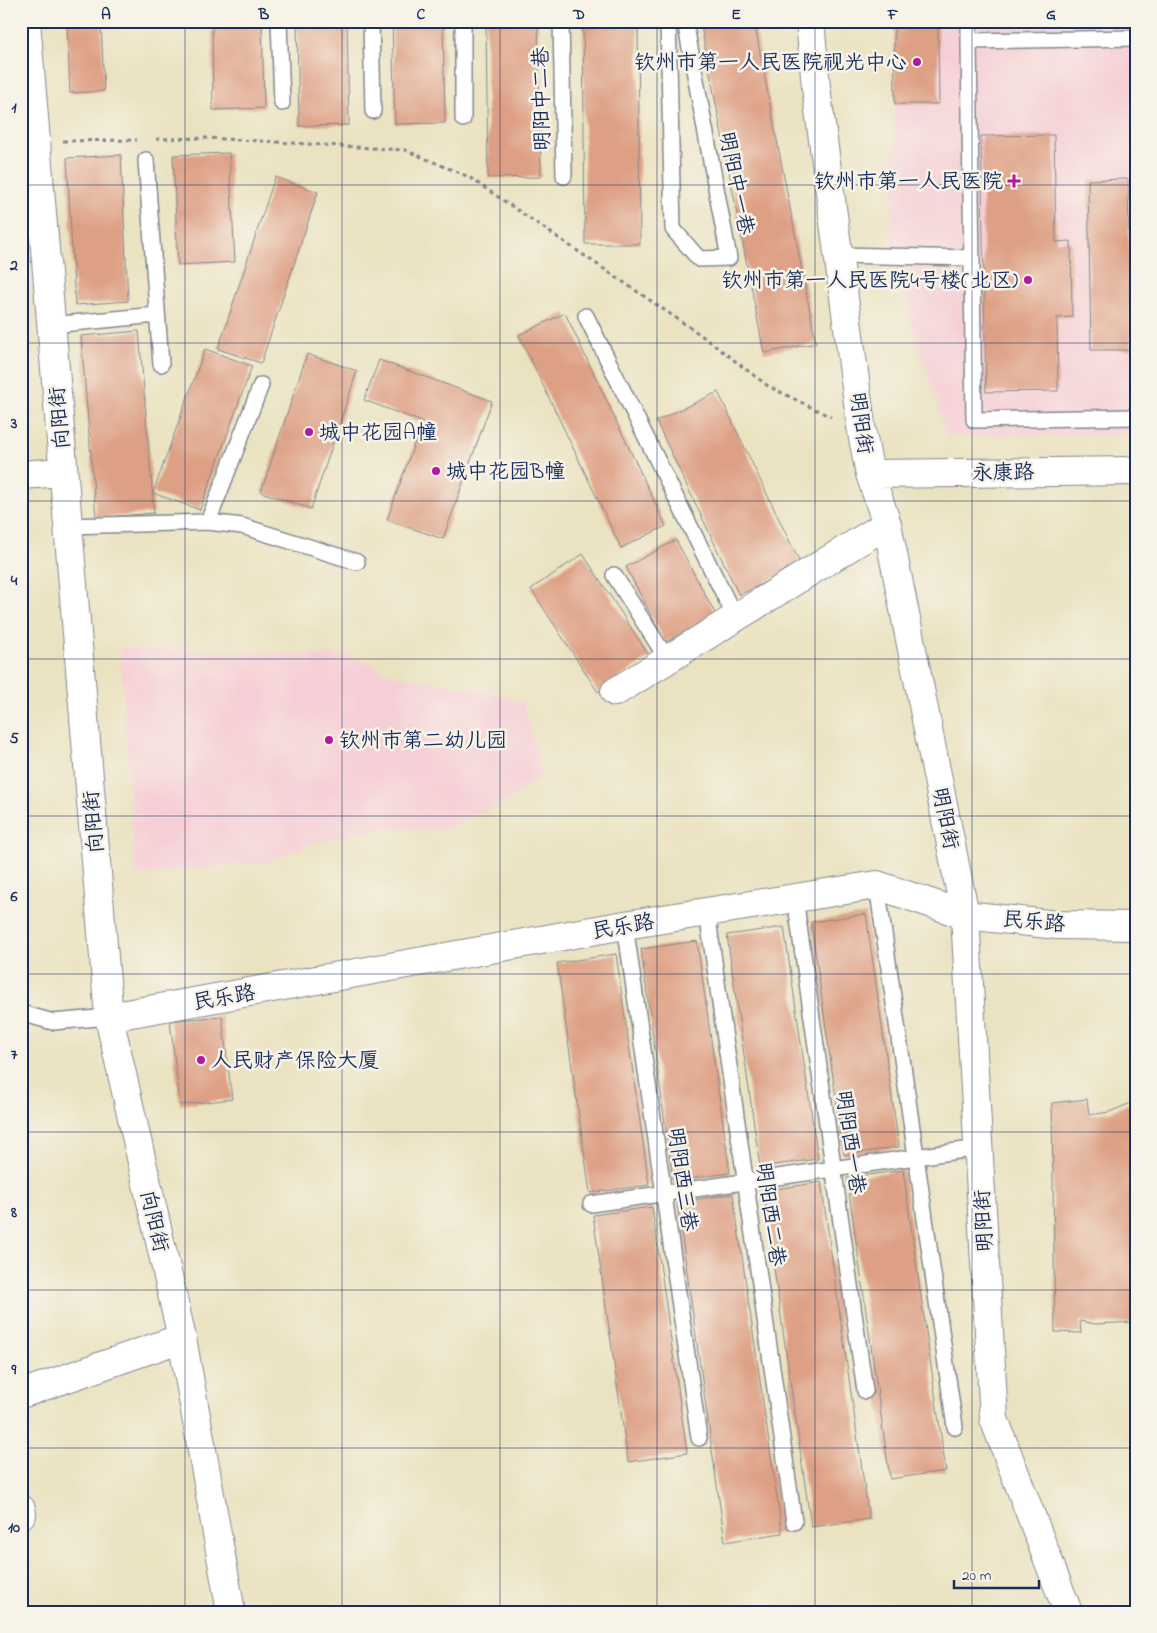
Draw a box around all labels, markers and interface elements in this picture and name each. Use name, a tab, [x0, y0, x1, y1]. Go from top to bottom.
text: A	[101, 3, 111, 27]
text: B	[258, 3, 270, 27]
text: C	[417, 3, 426, 27]
text: D	[572, 3, 585, 27]
text: E	[731, 3, 741, 27]
text: F	[887, 3, 899, 27]
text: G	[1046, 3, 1056, 27]
street label: 明阳中二巷	[527, 46, 559, 152]
place label: 钦州市第一人民医院视光中心	[634, 49, 907, 79]
marker: 钦州市第一人民医院视光中心	[911, 56, 923, 68]
text: 1	[11, 96, 17, 120]
street label: 明阳中一巷	[710, 129, 760, 238]
place label: 钦州市第一人民医院	[814, 168, 1003, 198]
marker: 钦州市第一人民医院	[1007, 174, 1021, 188]
text: 2	[9, 254, 18, 278]
place label: 钦州市第一人民医院4号楼(北区)	[721, 267, 1018, 297]
marker: 钦州市第一人民医院4号楼(北区)	[1022, 274, 1034, 286]
street label: 向阳街	[43, 385, 79, 451]
street label: 明阳街	[841, 390, 879, 457]
text: 3	[10, 412, 18, 436]
place label: 城中花园A幢	[319, 419, 437, 449]
marker: 城中花园A幢	[303, 426, 315, 438]
place label: 城中花园B幢	[446, 458, 565, 488]
street label: 永康路	[971, 458, 1035, 490]
marker: 城中花园B幢	[430, 465, 442, 477]
text: 4	[10, 569, 18, 593]
text: 5	[9, 727, 19, 751]
place label: 钦州市第二幼儿园	[339, 727, 507, 757]
marker: 钦州市第二幼儿园	[323, 734, 335, 746]
street label: 明阳街	[923, 785, 965, 852]
street label: 向阳街	[77, 789, 113, 855]
text: 6	[9, 885, 18, 909]
street label: 民乐路	[1001, 905, 1067, 941]
street label: 民乐路	[590, 908, 657, 948]
street label: 民乐路	[191, 979, 258, 1019]
text: 7	[11, 1043, 18, 1067]
place label: 人民财产保险大厦	[211, 1047, 379, 1077]
marker: 人民财产保险大厦	[195, 1054, 207, 1066]
street label: 明阳西一巷	[827, 1088, 871, 1196]
street label: 明阳西三巷	[659, 1125, 703, 1233]
street label: 明阳西二巷	[747, 1160, 791, 1268]
street label: 向阳街	[131, 1187, 175, 1256]
street label: 明阳街	[968, 1189, 1002, 1253]
text: 8	[10, 1201, 17, 1225]
text: 9	[11, 1358, 17, 1382]
text: 10	[8, 1516, 20, 1540]
scale bar	[954, 1558, 1040, 1590]
text: 20 m	[962, 1565, 992, 1587]

